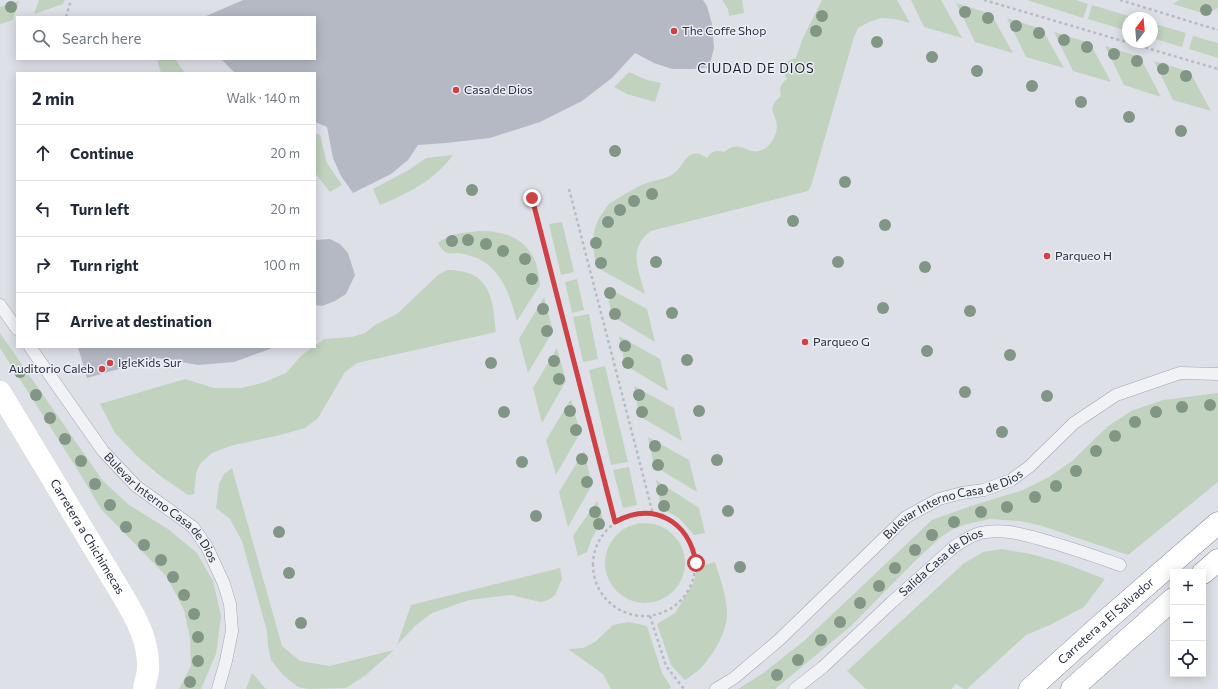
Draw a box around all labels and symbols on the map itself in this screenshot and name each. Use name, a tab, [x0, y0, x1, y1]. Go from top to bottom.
north arrow	[1122, 12, 1158, 48]
place label: The Coffe Shop	[682, 23, 766, 37]
marker: The Coffe Shop	[669, 26, 679, 36]
district label: CIUDAD DE DIOS	[697, 60, 815, 76]
place label: Casa de Dios	[464, 82, 533, 96]
marker: Casa de Dios	[451, 85, 461, 95]
route end	[523, 189, 541, 207]
place label: Parqueo H	[1055, 248, 1112, 262]
marker: Parqueo H	[1042, 251, 1052, 261]
place label: Parqueo G	[813, 334, 870, 348]
marker: Parqueo G	[800, 337, 810, 347]
place label: IgleKids Sur	[118, 355, 182, 369]
marker: IgleKids Sur	[105, 358, 115, 368]
place label: Auditorio Caleb	[9, 361, 94, 375]
marker: Auditorio Caleb	[97, 364, 107, 374]
street label: Bulevar Interno Casa de Dios	[102, 449, 221, 564]
street label: Bulevar Interno Casa de Dios	[880, 466, 1025, 541]
street label: Carretera a Chichimecas	[48, 476, 128, 596]
street label: Salida Casa de Dios	[895, 525, 984, 599]
route start	[687, 554, 705, 572]
street label: Carretera a El Salvador	[1055, 574, 1156, 666]

